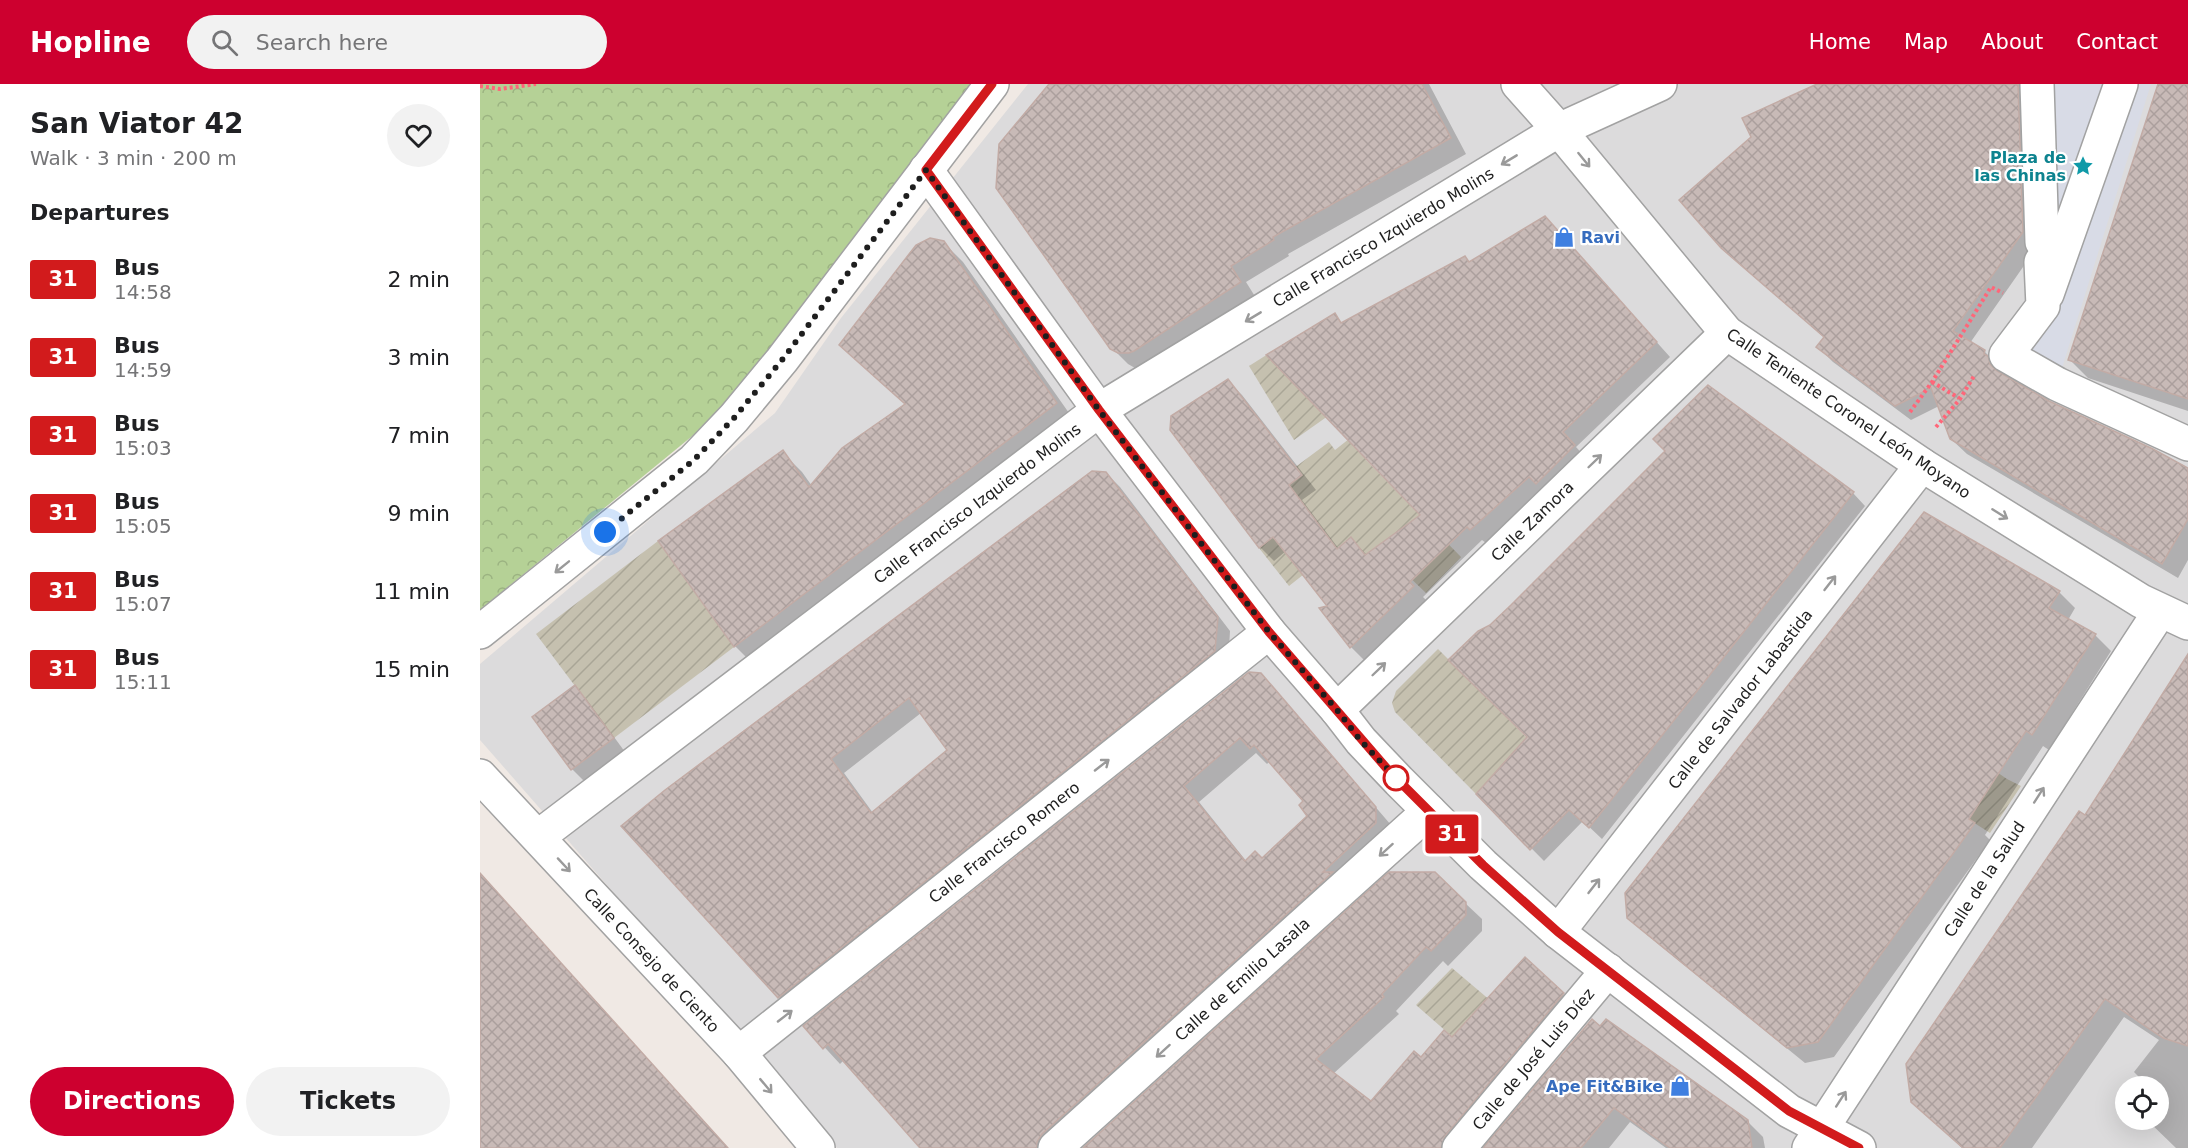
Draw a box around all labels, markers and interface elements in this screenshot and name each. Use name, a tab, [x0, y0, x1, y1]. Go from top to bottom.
search box	[187, 15, 607, 69]
text: Hopline	[30, 26, 151, 59]
icon: search	[208, 26, 241, 59]
text: Search here	[256, 30, 388, 55]
text: Home	[1809, 30, 1871, 54]
text: Map	[1904, 30, 1948, 54]
text: About	[1981, 30, 2043, 54]
text: Contact	[2076, 30, 2158, 54]
button: heart	[387, 104, 450, 167]
text: San Viator 42	[30, 107, 244, 140]
text: Walk · 3 min · 200 m	[30, 146, 237, 170]
place label: Plaza de las Chinas	[1974, 148, 2066, 185]
one-way arrow	[1577, 152, 1591, 167]
place icon: Plaza de las Chinas	[2071, 154, 2095, 178]
one-way arrow	[1501, 155, 1518, 167]
street label: Calle Francisco Izquierdo Molins	[1269, 164, 1497, 311]
text: Departures	[30, 200, 170, 225]
shop icon: Ravi	[1552, 225, 1576, 249]
place label: Ravi	[1581, 228, 1620, 247]
text: Bus	[114, 255, 160, 280]
text: 31	[48, 267, 78, 291]
text: 2 min	[388, 267, 450, 292]
text: 14:58	[114, 280, 172, 304]
one-way arrow	[1245, 311, 1262, 323]
street label: Calle Teniente Coronel León Moyano	[1723, 324, 1974, 502]
text: Bus	[114, 333, 160, 358]
text: 31	[48, 345, 78, 369]
text: 3 min	[388, 345, 450, 370]
text: 14:59	[114, 358, 172, 382]
text: Bus	[114, 411, 160, 436]
street label: Calle Francisco Izquierdo Molins	[870, 419, 1085, 588]
text: 31	[48, 423, 78, 447]
text: 7 min	[388, 423, 450, 448]
text: 15:03	[114, 436, 172, 460]
one-way arrow	[1587, 453, 1602, 468]
street label: Calle Zamora	[1487, 477, 1578, 565]
text: Bus	[114, 489, 160, 514]
text: 31	[48, 501, 78, 525]
text: 9 min	[388, 501, 450, 526]
one-way arrow	[1991, 508, 2008, 520]
text: 15:05	[114, 514, 172, 538]
your location	[590, 517, 620, 547]
one-way arrow	[554, 560, 570, 573]
text: Bus	[114, 567, 160, 592]
one-way arrow	[1824, 575, 1837, 591]
text: 31	[48, 579, 78, 603]
text: 11 min	[374, 579, 450, 604]
text: 15:07	[114, 592, 172, 616]
street label: Calle de Salvador Labastida	[1664, 606, 1816, 793]
text: Bus	[114, 645, 160, 670]
text: 31	[48, 657, 78, 681]
text: 15 min	[374, 657, 450, 682]
one-way arrow	[1371, 662, 1386, 676]
text: 15:11	[114, 670, 172, 694]
one-way arrow	[1094, 758, 1110, 771]
unlabelled marker	[1383, 765, 1409, 791]
street label: Calle Francisco Romero	[925, 778, 1084, 907]
one-way arrow	[2033, 787, 2045, 804]
line badge: 31	[1425, 814, 1479, 854]
street label: Calle de la Salud	[1940, 818, 2029, 941]
text: 31	[1437, 822, 1467, 846]
one-way arrow	[1378, 843, 1393, 857]
one-way arrow	[556, 857, 571, 872]
one-way arrow	[1588, 878, 1601, 894]
street label: Calle Consejo de Ciento	[580, 884, 723, 1036]
street label: Calle de Emilio Lasala	[1171, 914, 1314, 1045]
street label: Calle de José Luis Díez	[1468, 985, 1598, 1134]
one-way arrow	[776, 1010, 792, 1023]
one-way arrow	[1156, 1043, 1171, 1057]
button: Directions	[30, 1067, 234, 1136]
button: Tickets	[246, 1067, 450, 1136]
shop icon: Ape Fit&Bike	[1668, 1074, 1692, 1098]
map controls	[2115, 1076, 2169, 1130]
button: locate	[2115, 1076, 2169, 1130]
place label: Ape Fit&Bike	[1546, 1077, 1663, 1096]
one-way arrow	[760, 1078, 773, 1094]
one-way arrow	[1835, 1091, 1847, 1108]

